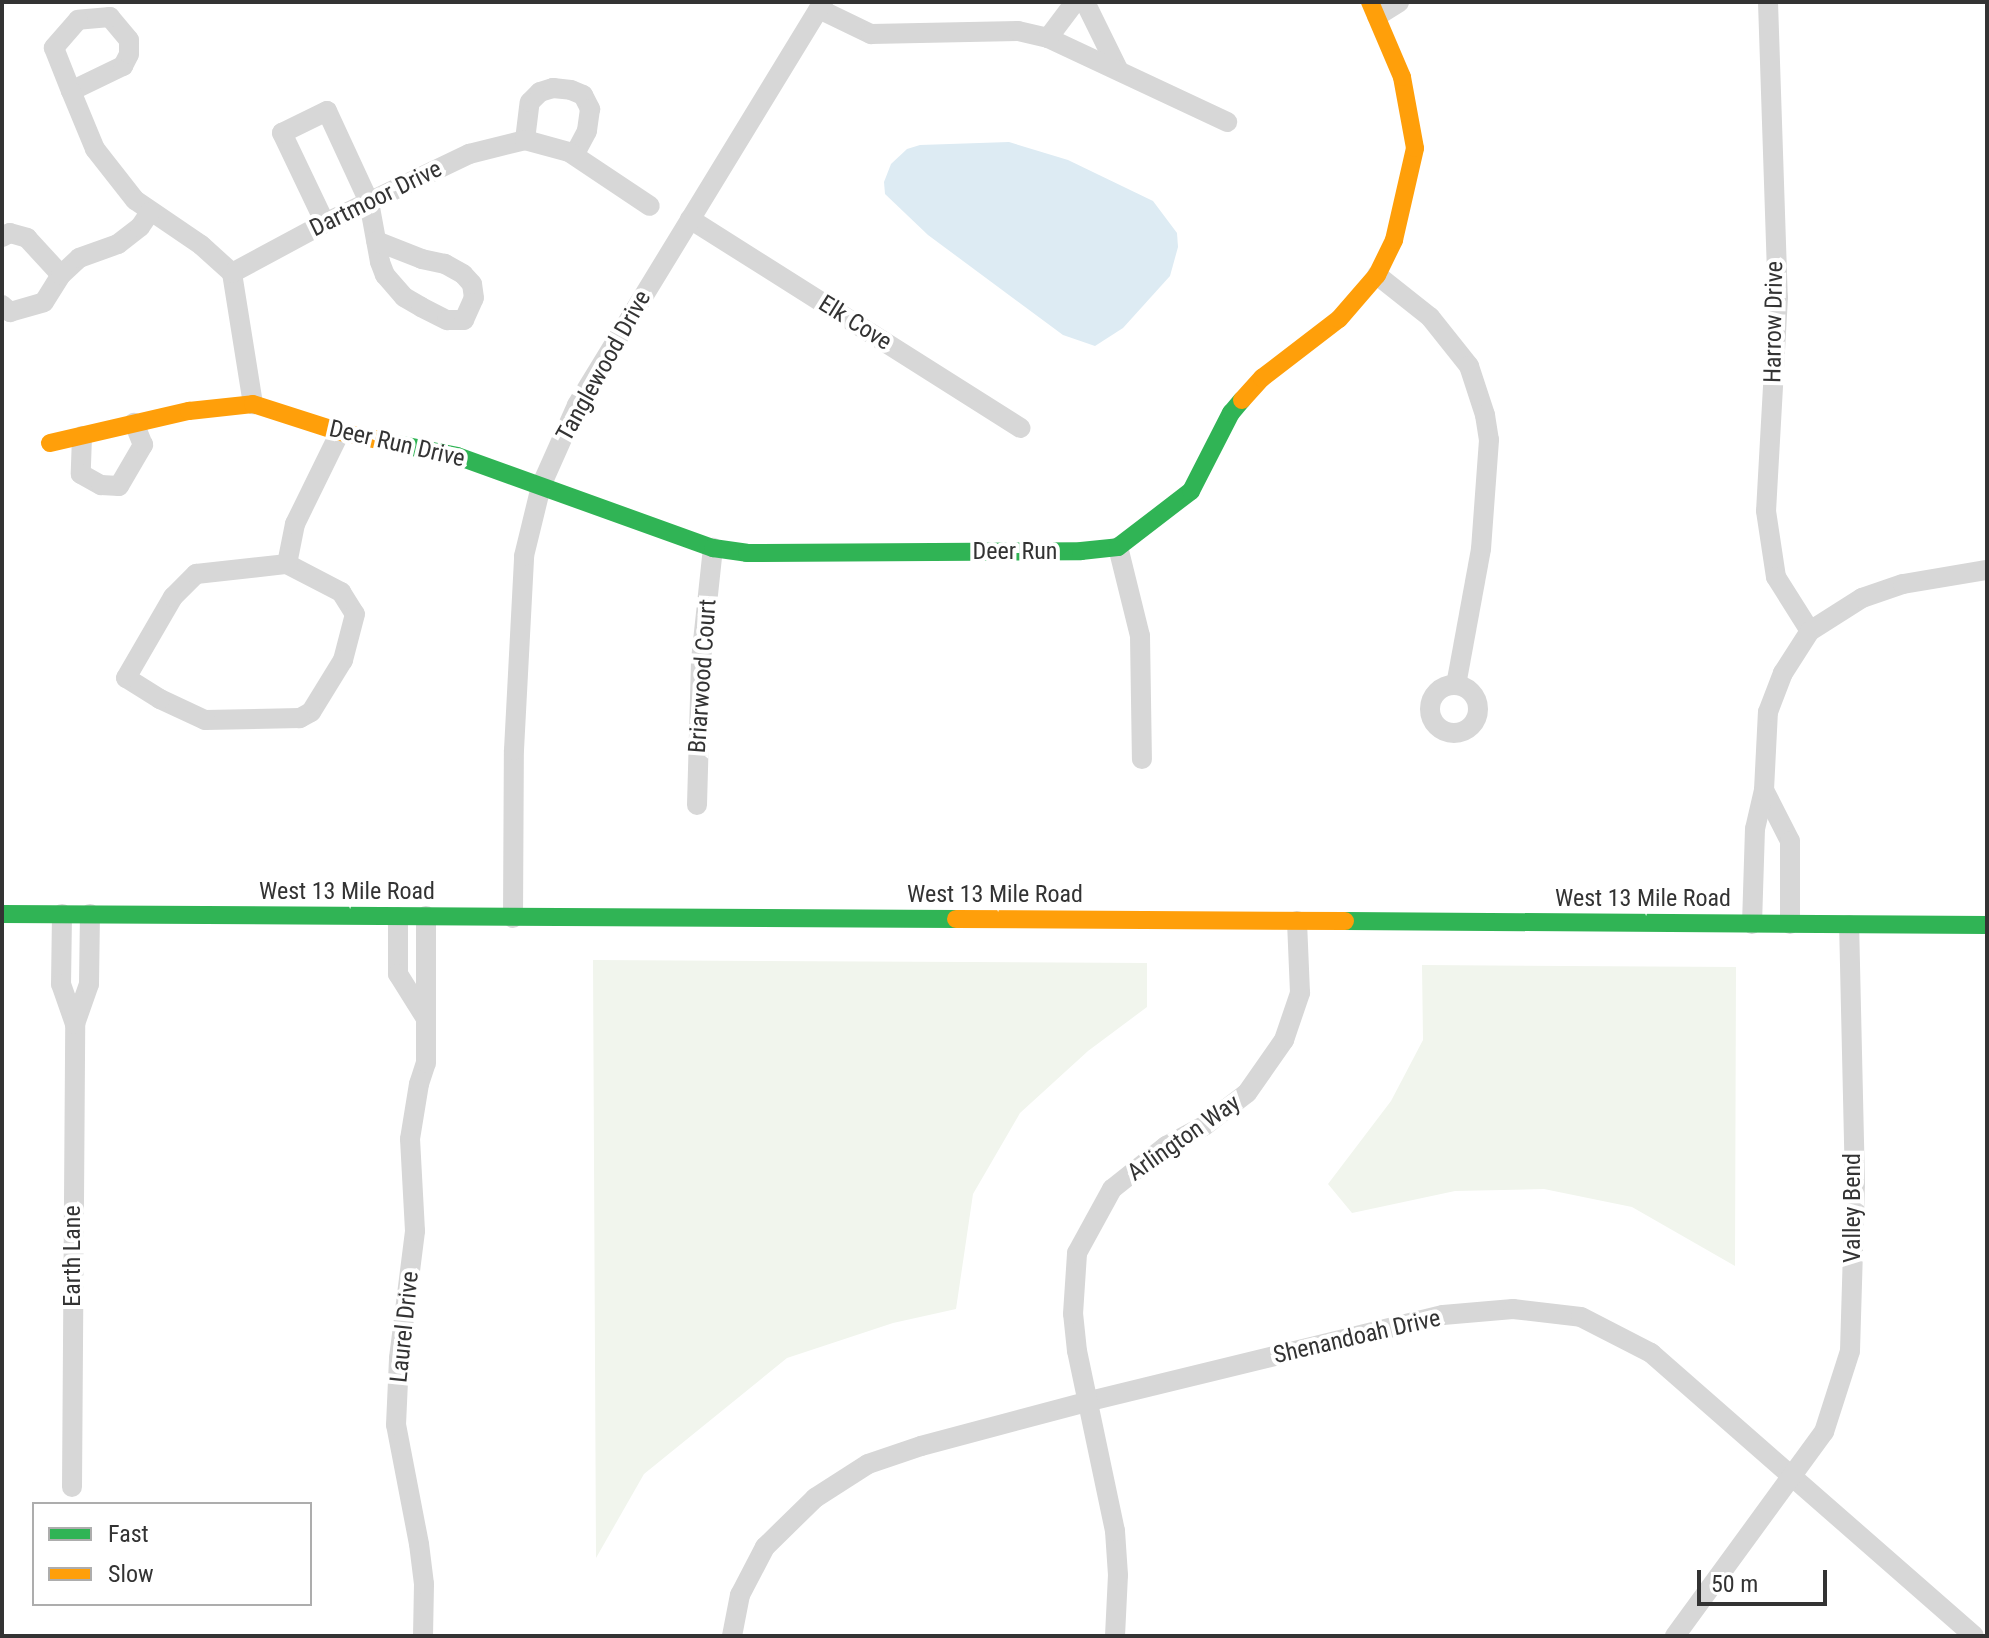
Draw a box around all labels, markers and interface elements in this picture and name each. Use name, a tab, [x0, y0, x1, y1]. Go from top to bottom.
street label: Dartmoor Drive	[305, 155, 447, 243]
street label: Harrow Drive	[1759, 261, 1789, 383]
street label: Tanglewood Drive	[551, 286, 657, 446]
street label: Elk Cove	[813, 289, 897, 357]
street label: Deer Run Drive	[326, 414, 468, 474]
street label: Deer Run	[973, 538, 1057, 566]
street label: Briarwood Court	[683, 598, 723, 754]
street label: West 13 Mile Road	[259, 878, 435, 906]
street label: West 13 Mile Road	[907, 881, 1083, 909]
street label: West 13 Mile Road	[1555, 885, 1731, 913]
street label: Arlington Way	[1122, 1089, 1246, 1187]
street label: Valley Bend	[1839, 1153, 1867, 1263]
street label: Earth Lane	[59, 1205, 87, 1307]
street label: Laurel Drive	[385, 1270, 425, 1384]
street label: Shenandoah Drive	[1271, 1304, 1443, 1370]
legend	[32, 1502, 312, 1606]
text: Fast	[108, 1520, 149, 1548]
scale bar	[1701, 1554, 1831, 1604]
text: Slow	[108, 1560, 154, 1588]
text: 50 m	[1711, 1570, 1758, 1598]

